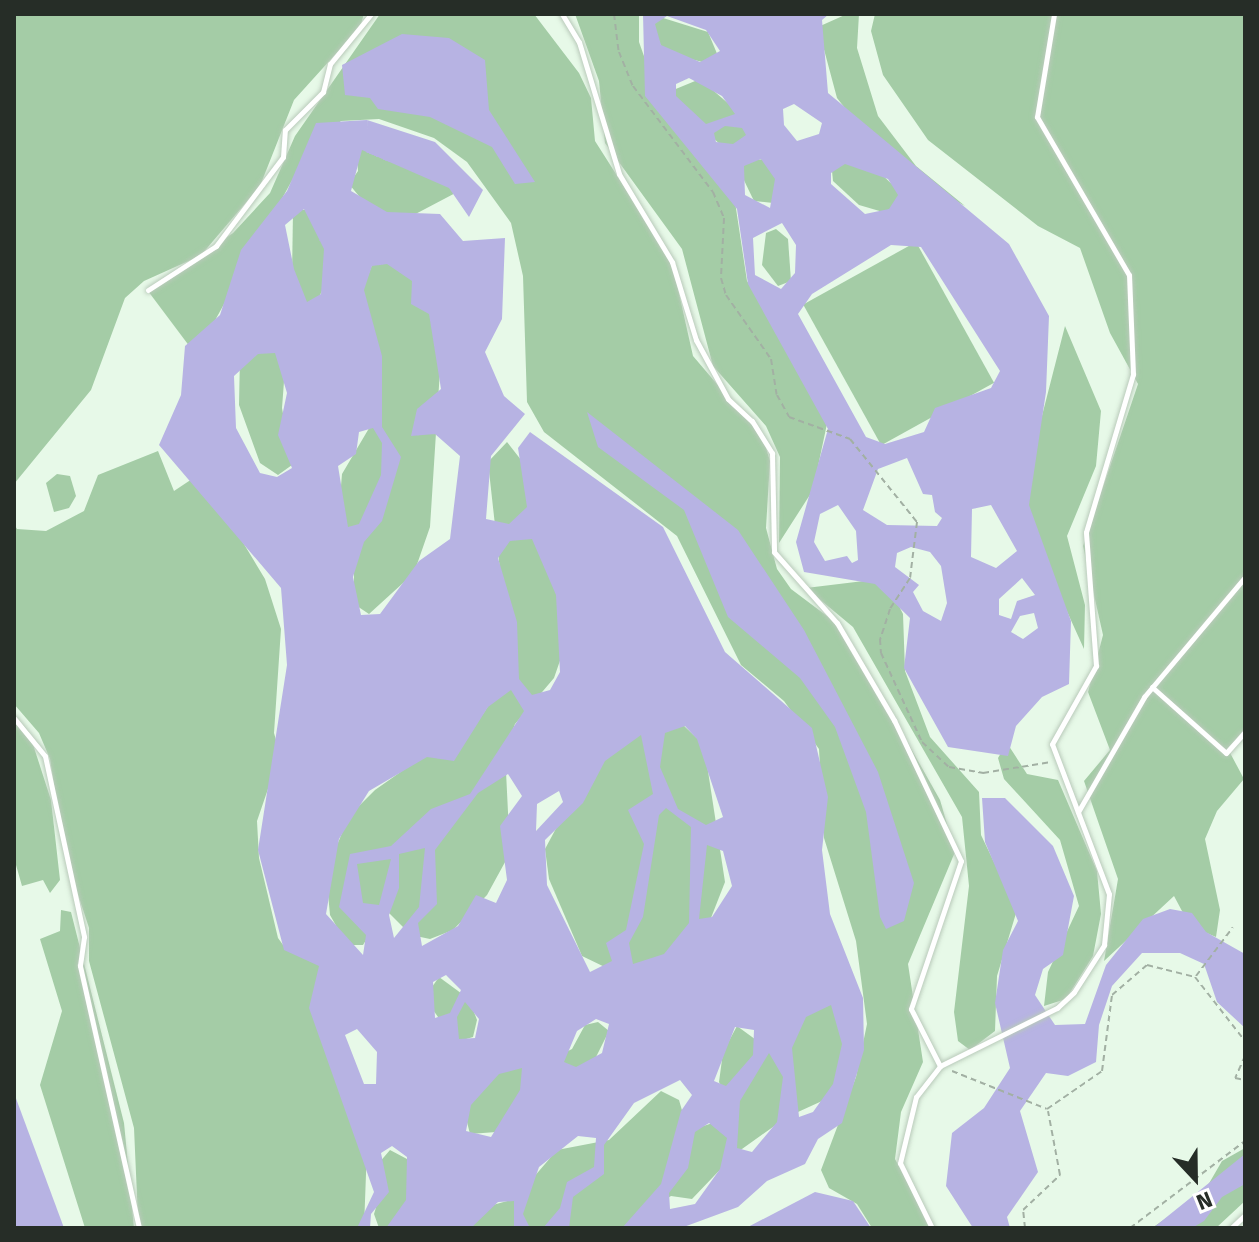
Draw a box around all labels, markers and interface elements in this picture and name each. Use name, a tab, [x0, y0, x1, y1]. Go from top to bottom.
north arrow	[1155, 1138, 1235, 1218]
text: N	[1192, 1185, 1216, 1216]

